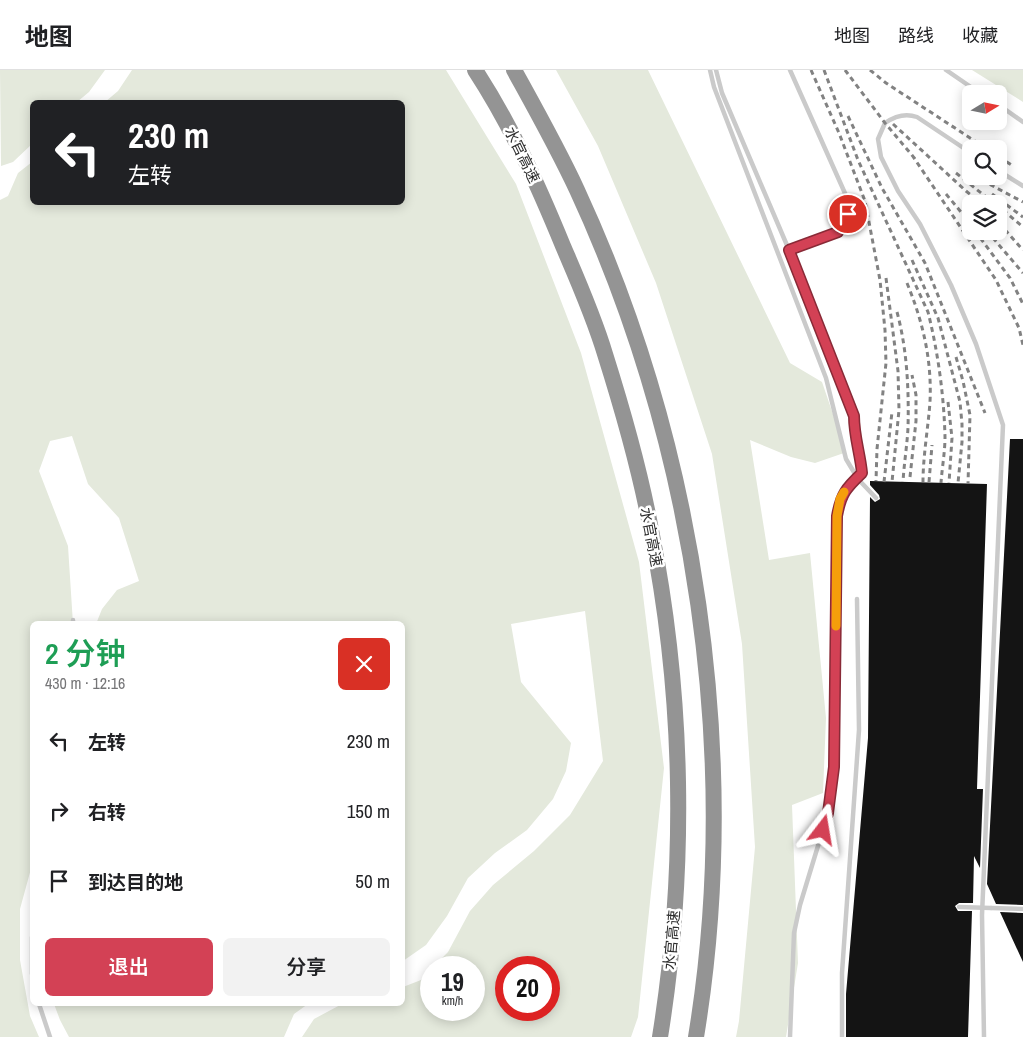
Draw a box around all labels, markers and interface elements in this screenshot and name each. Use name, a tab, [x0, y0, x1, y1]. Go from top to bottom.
text: 地图	[25, 20, 73, 52]
text: 地图	[834, 23, 870, 48]
text: 路线	[898, 23, 934, 48]
text: 收藏	[962, 23, 998, 48]
north arrow	[962, 85, 1008, 130]
map controls	[962, 85, 1007, 240]
text: 230 m	[128, 112, 209, 159]
icon: left	[45, 120, 110, 185]
street label: 水官高速	[500, 123, 545, 186]
button: search	[962, 140, 1007, 185]
text: 左转	[128, 160, 172, 190]
pin	[827, 193, 869, 235]
button: layers	[962, 195, 1007, 240]
icon: arrive	[834, 200, 862, 228]
street label: 水官高速	[635, 505, 668, 568]
text: 2 分钟	[45, 633, 126, 673]
button: close	[338, 638, 390, 690]
text: 430 m · 12:16	[45, 672, 125, 694]
icon: left	[45, 727, 73, 755]
text: 230 m	[347, 728, 390, 754]
text: 左转	[88, 729, 126, 755]
icon: right	[45, 797, 73, 825]
text: 150 m	[347, 798, 390, 824]
text: 右转	[88, 799, 126, 825]
position arrow	[796, 803, 848, 855]
icon: arrive	[45, 867, 73, 895]
text: 50 m	[355, 868, 390, 894]
text: 到达目的地	[88, 869, 183, 895]
street label: 水官高速	[658, 909, 685, 971]
button: 退出	[45, 938, 213, 996]
button: 分享	[223, 938, 390, 996]
speed limit sign: 20	[495, 956, 560, 1021]
text: 19	[441, 965, 464, 999]
text: km/h	[442, 993, 463, 1009]

